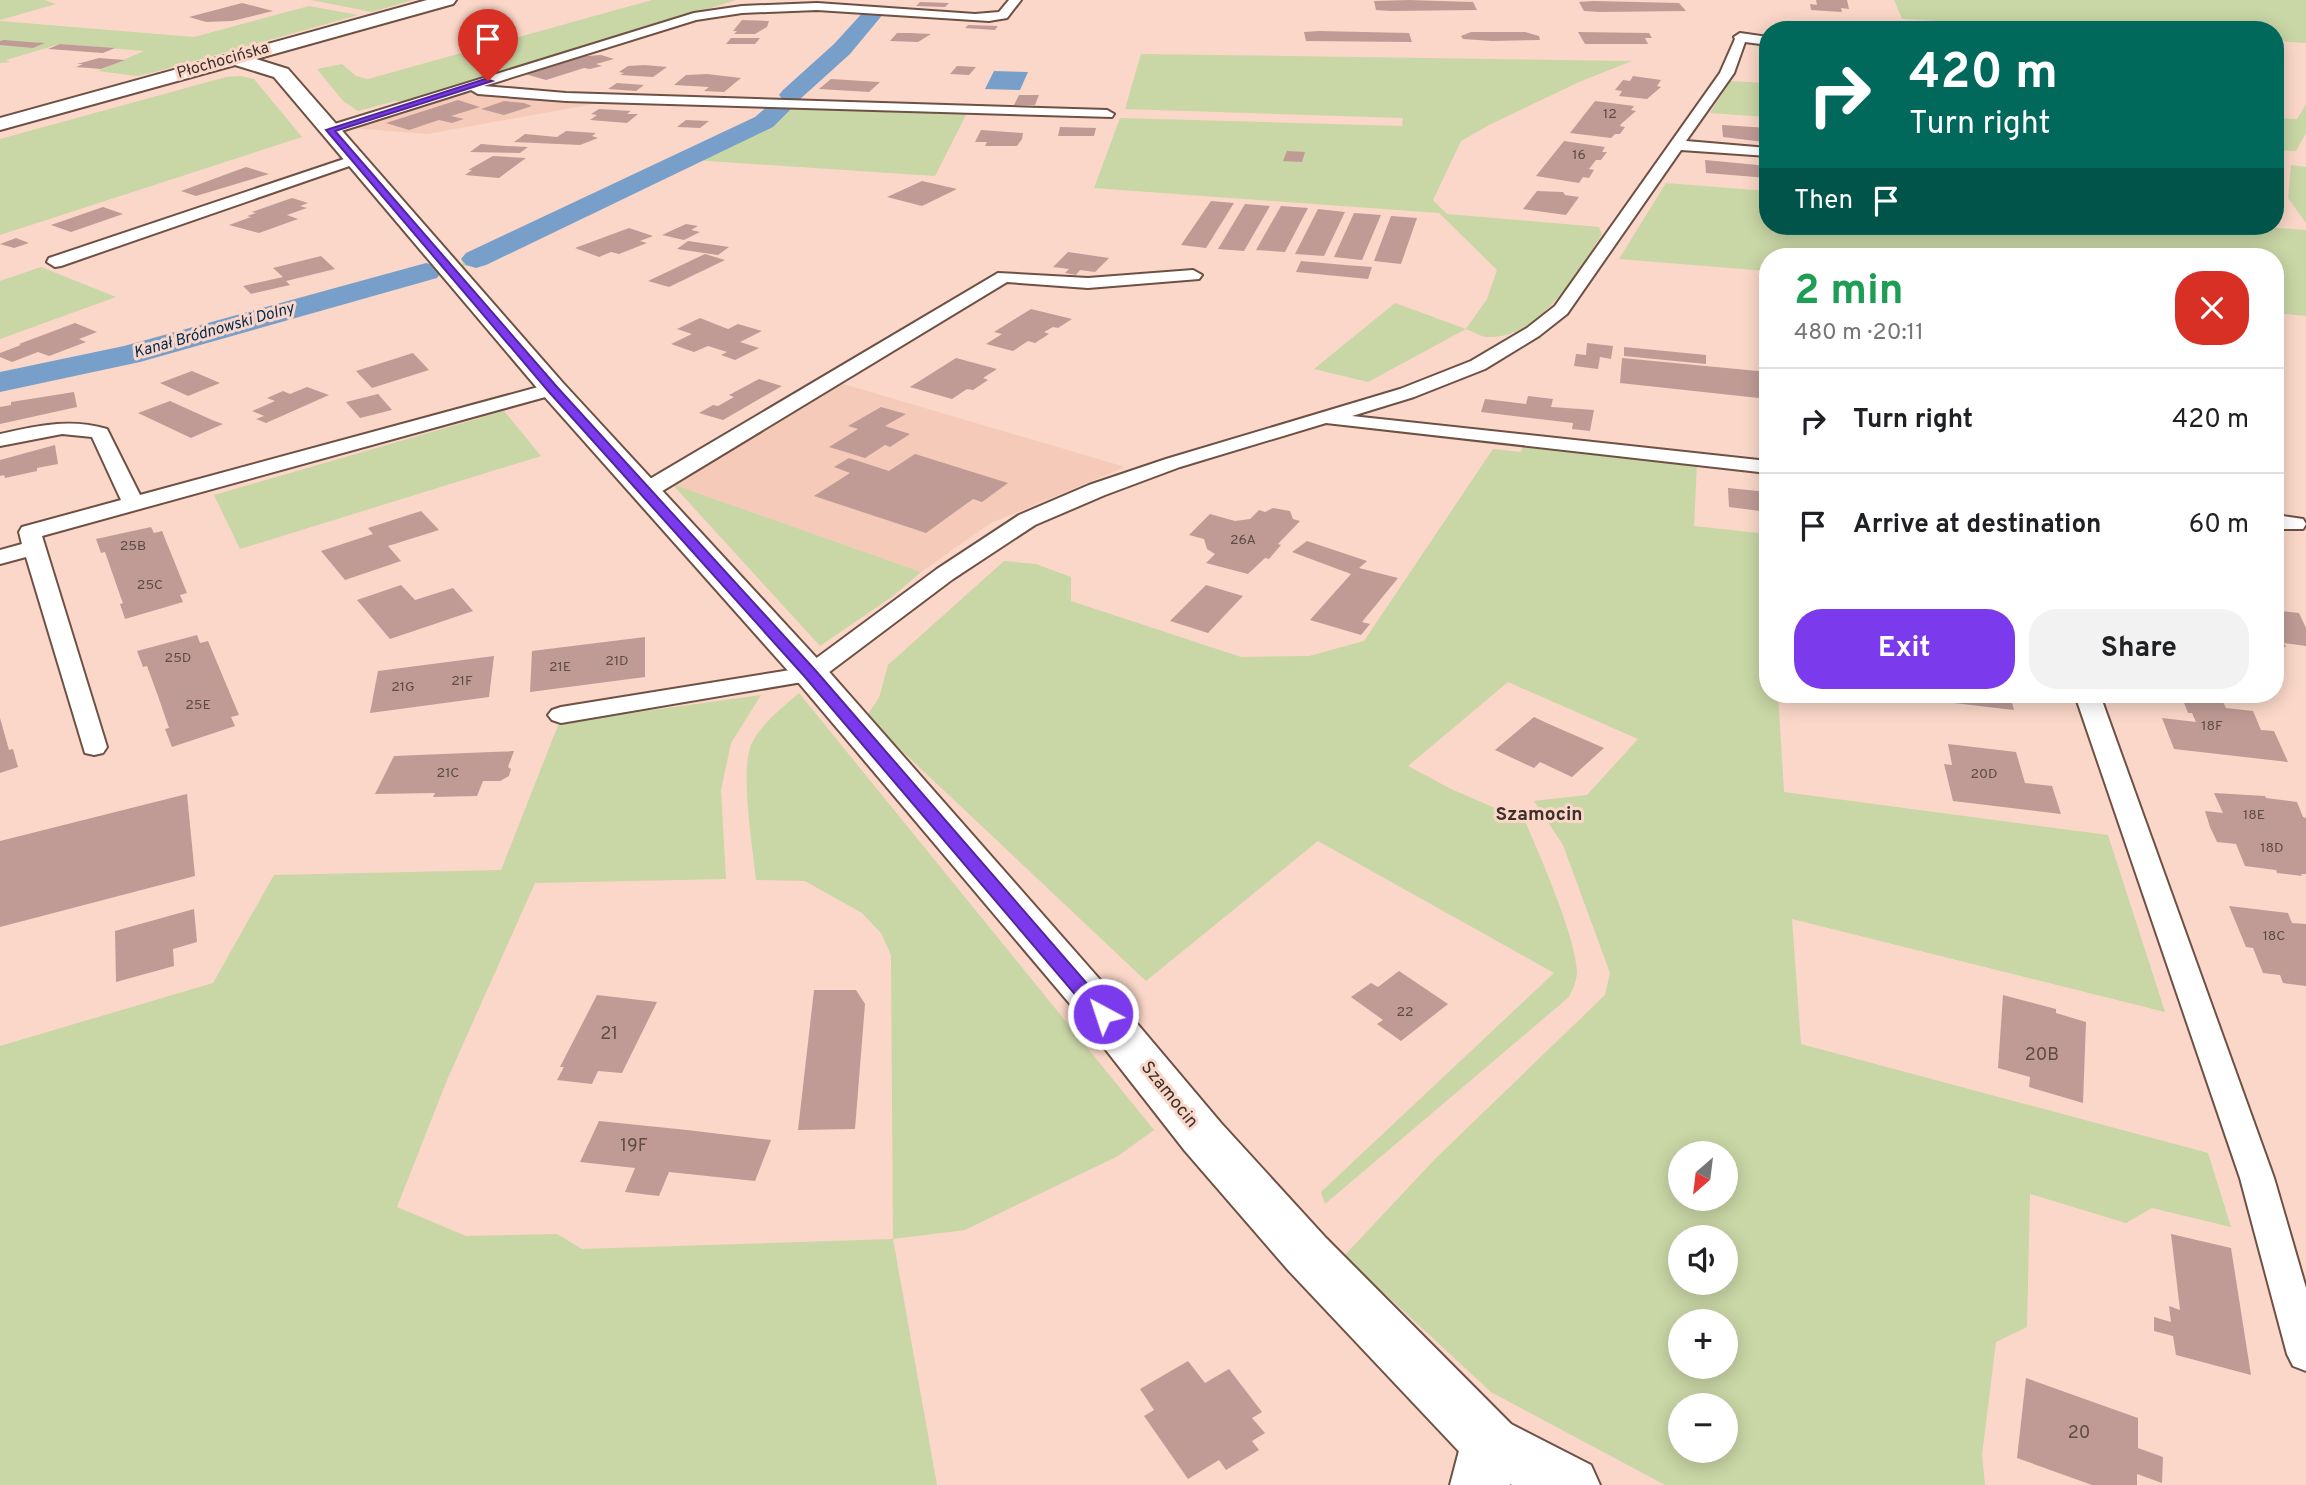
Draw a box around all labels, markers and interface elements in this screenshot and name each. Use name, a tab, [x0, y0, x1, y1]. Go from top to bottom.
pin	[458, 9, 518, 81]
icon: arrive	[469, 20, 507, 58]
street label: Płochocińska	[175, 38, 271, 84]
text: 420 m	[1909, 44, 2058, 106]
icon: right	[1794, 49, 1885, 140]
text: Turn right	[1909, 105, 2051, 145]
house number: 12	[1603, 106, 1617, 123]
house number: 16	[1572, 147, 1586, 164]
icon: arrive	[1867, 182, 1905, 220]
text: Then	[1794, 185, 1853, 218]
text: 2 min	[1794, 266, 1904, 319]
button: close	[2175, 271, 2249, 345]
water label: Kanał Bródnowski Dolny	[131, 298, 298, 363]
text: 480 m · 20:11	[1794, 319, 1924, 348]
icon: right	[1794, 402, 1832, 440]
text: Turn right	[1853, 404, 1973, 437]
text: 420 m	[2172, 404, 2249, 437]
icon: arrive	[1794, 507, 1832, 545]
text: Arrive at destination	[1853, 509, 2101, 542]
text: 60 m	[2189, 509, 2249, 542]
house number: 26A	[1230, 532, 1256, 549]
house number: 25B	[120, 538, 146, 555]
house number: 25C	[137, 577, 163, 594]
button: Exit	[1794, 609, 2015, 689]
button: Share	[2029, 609, 2249, 689]
house number: 25D	[165, 650, 191, 667]
house number: 21D	[605, 653, 629, 670]
house number: 21E	[549, 659, 571, 676]
house number: 21F	[451, 673, 473, 690]
house number: 21G	[391, 679, 415, 696]
house number: 25E	[185, 697, 211, 714]
house number: 18F	[2201, 718, 2223, 735]
house number: 21C	[437, 765, 459, 782]
house number: 20D	[1970, 766, 1998, 783]
district label: Szamocin	[1495, 803, 1583, 827]
house number: 18E	[2243, 807, 2265, 824]
house number: 18D	[2260, 840, 2284, 857]
house number: 18C	[2263, 928, 2285, 945]
position arrow	[1066, 977, 1140, 1051]
house number: 22	[1396, 1004, 1414, 1021]
house number: 21	[600, 1023, 618, 1046]
house number: 20B	[2025, 1044, 2059, 1067]
street label: Szamocin	[1135, 1057, 1203, 1133]
house number: 19F	[620, 1135, 648, 1158]
north arrow	[1668, 1141, 1738, 1211]
map controls	[1668, 1141, 1738, 1463]
button: sound	[1668, 1225, 1738, 1295]
button: +	[1668, 1309, 1738, 1379]
button: −	[1668, 1393, 1738, 1463]
house number: 20	[2068, 1422, 2090, 1445]

